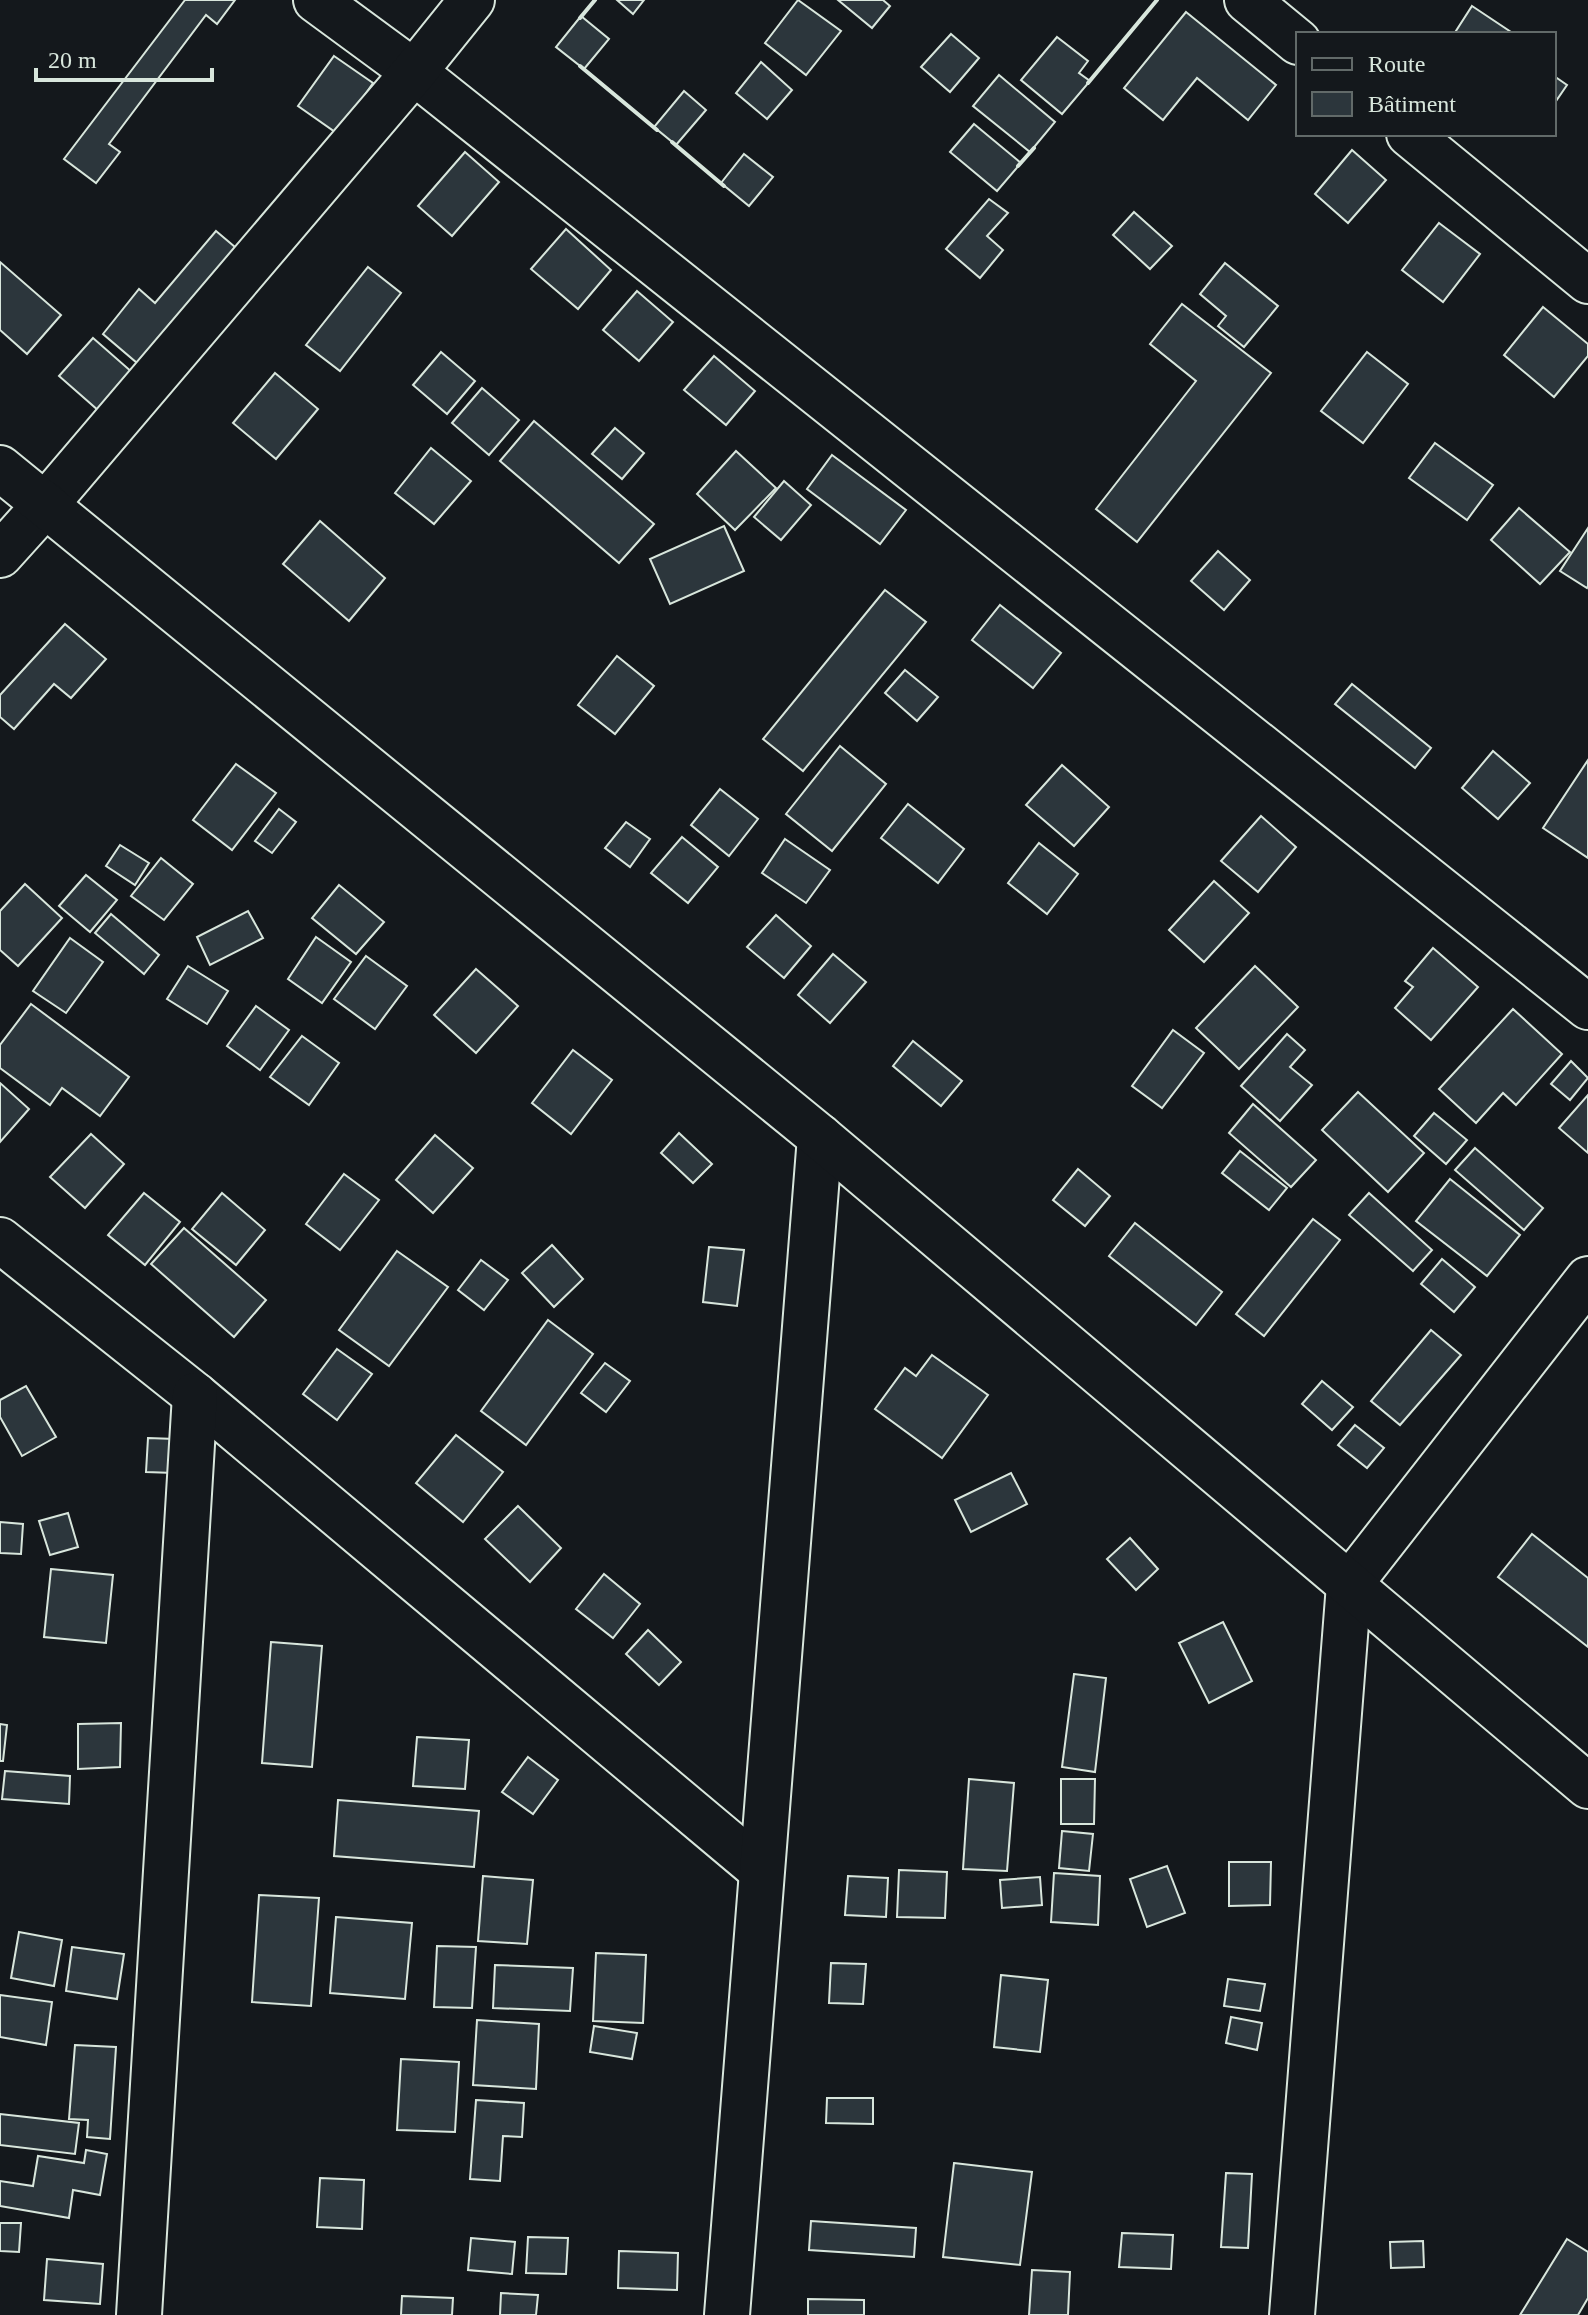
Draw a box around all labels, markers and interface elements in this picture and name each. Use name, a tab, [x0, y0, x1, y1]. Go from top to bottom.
scale bar	[36, 32, 212, 82]
legend	[1296, 32, 1556, 136]
text: 20 m	[48, 47, 97, 73]
text: Route	[1368, 51, 1425, 77]
text: Bâtiment	[1368, 91, 1456, 117]

